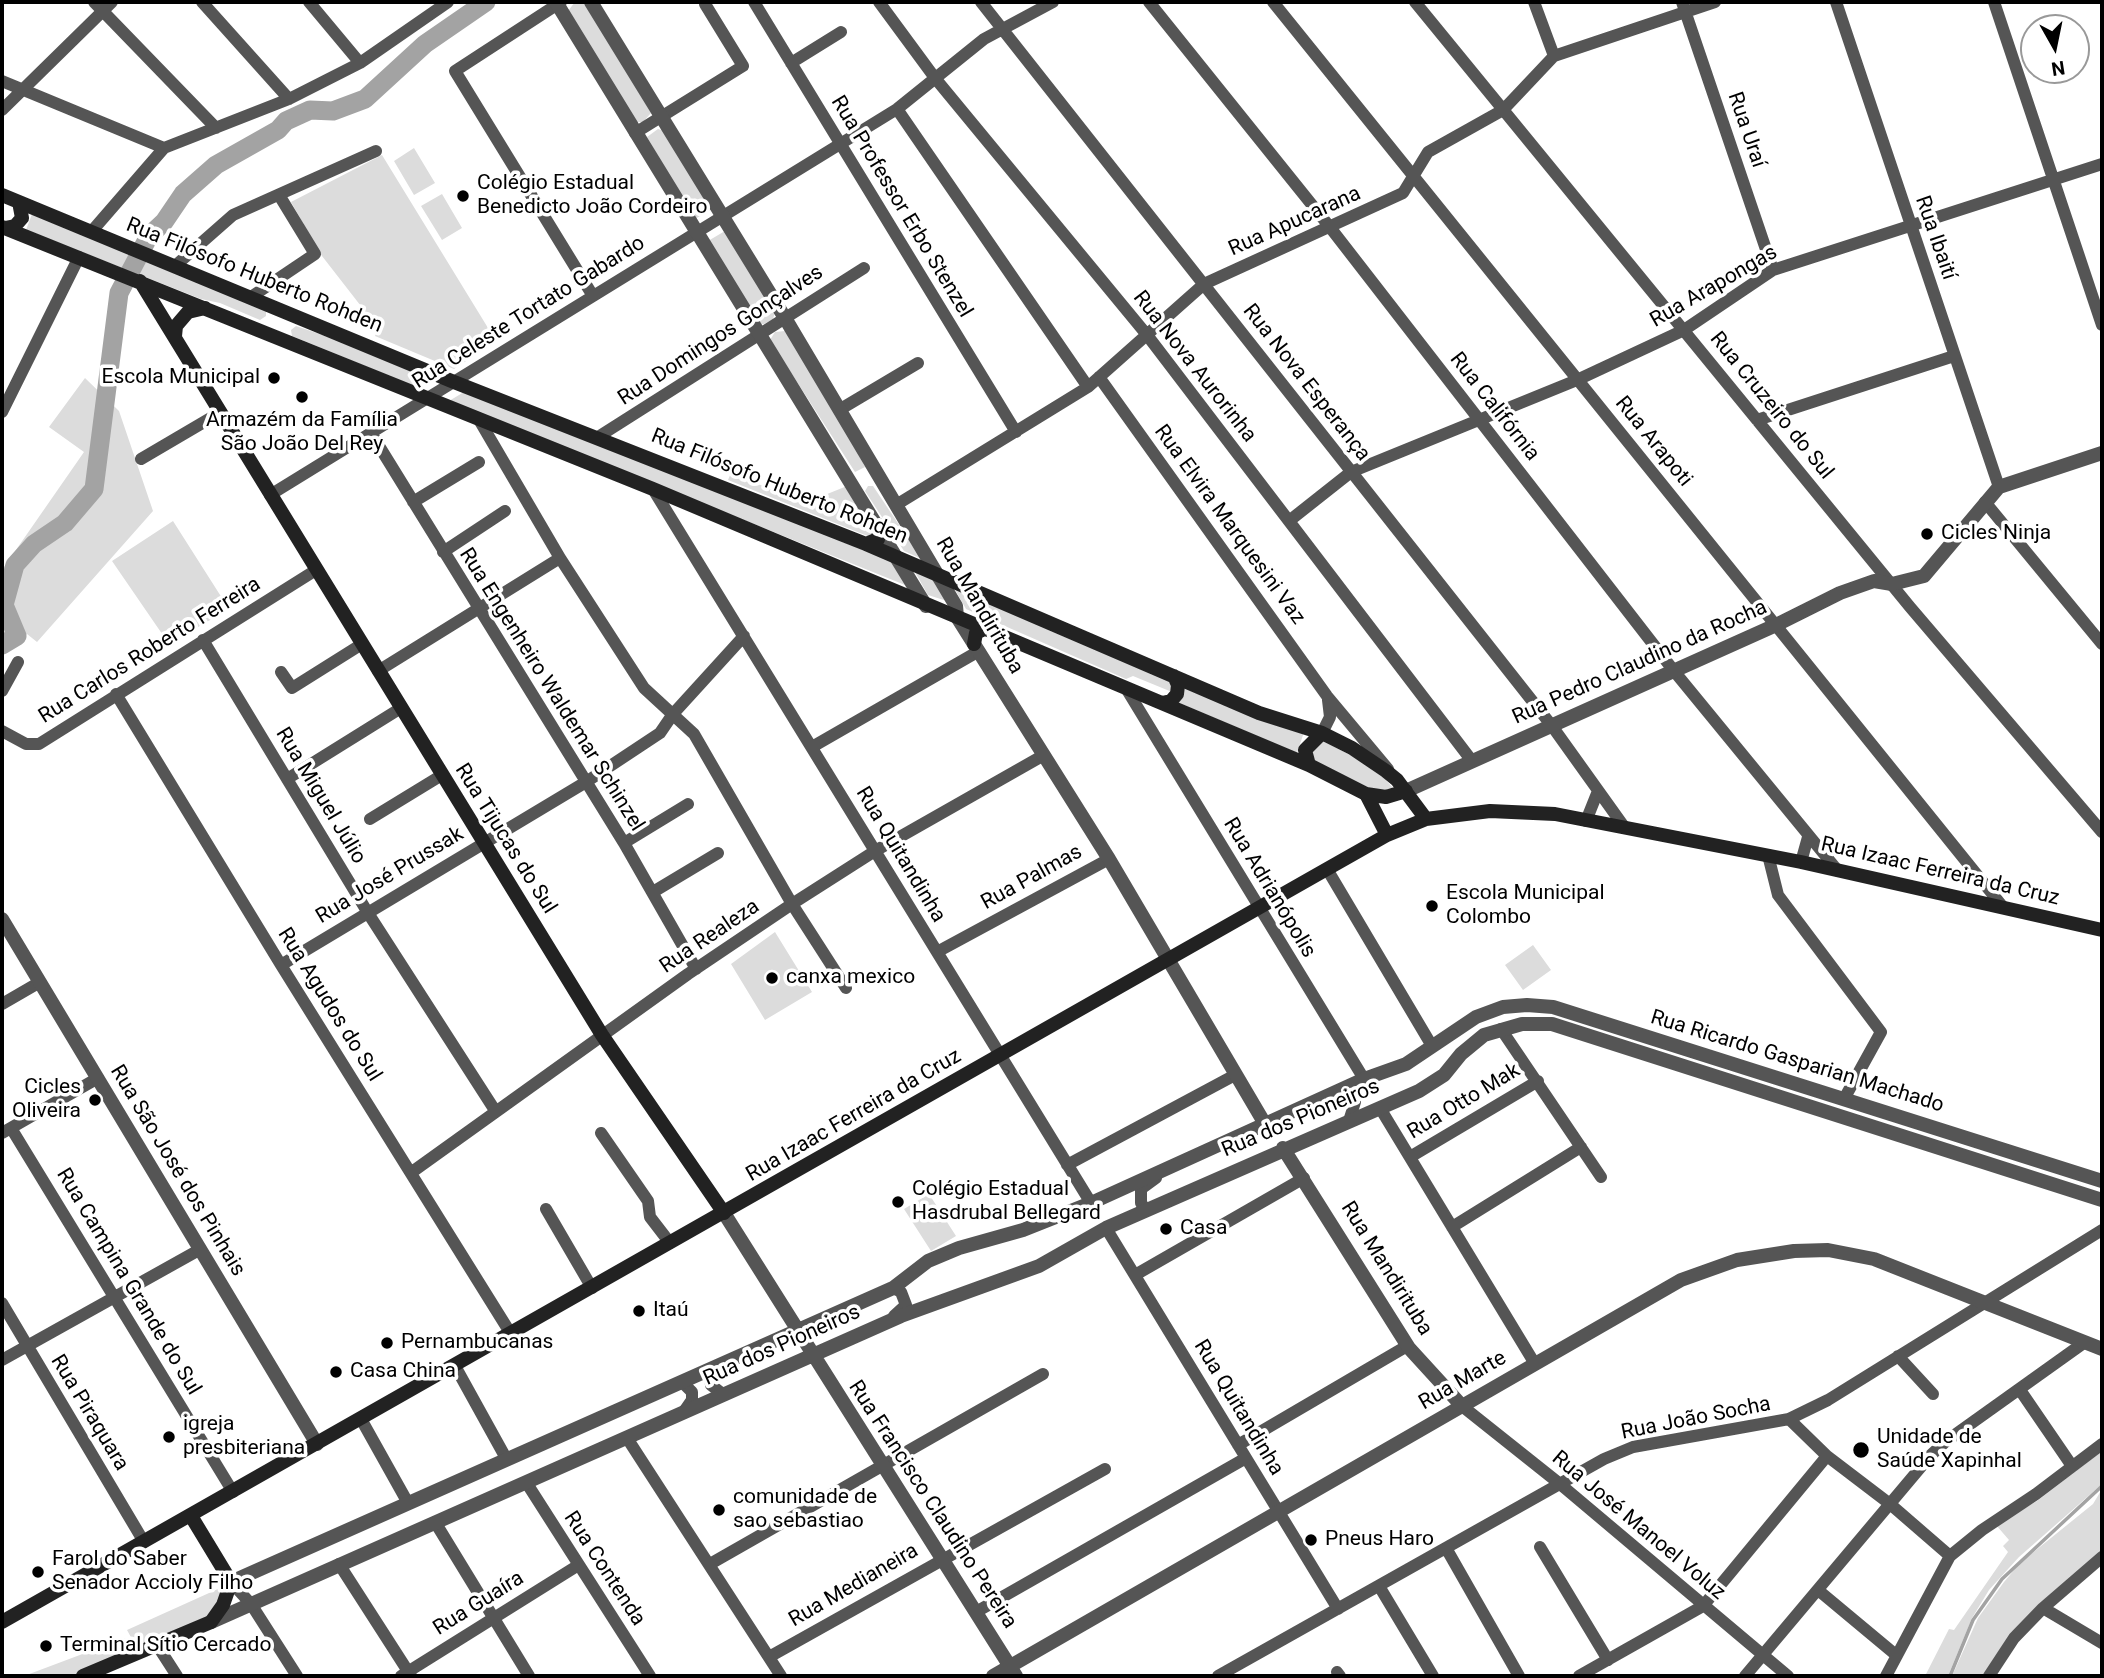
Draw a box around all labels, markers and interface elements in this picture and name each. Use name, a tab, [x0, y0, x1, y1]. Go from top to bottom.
north arrow	[2020, 14, 2090, 84]
text: N	[2050, 56, 2066, 81]
street label: Rua Uraí	[1721, 89, 1771, 171]
street label: Rua Professor Erbo Stenzel	[825, 92, 977, 322]
place label: Colégio Estadual Benedicto João Cordeiro	[477, 171, 707, 221]
street label: Rua Apucarana	[1225, 182, 1365, 262]
marker: Colégio Estadual Benedicto João Cordeiro	[455, 188, 471, 204]
street label: Rua Ibaití	[1909, 193, 1961, 283]
street label: Rua Filósofo Huberto Rohden	[122, 213, 386, 339]
street label: Rua Celeste Tortato Gabardo	[408, 231, 650, 395]
street label: Rua Arapongas	[1646, 240, 1782, 334]
street label: Rua Domingos Gonçalves	[614, 260, 828, 412]
street label: Rua Nova Aurorinha	[1127, 286, 1261, 448]
street label: Rua Nova Esperança	[1237, 299, 1375, 467]
street label: Rua Cruzeiro do Sul	[1704, 327, 1838, 485]
street label: Rua Califórnia	[1444, 348, 1544, 466]
place label: Escola Municipal	[101, 365, 260, 391]
marker: Escola Municipal	[266, 370, 282, 386]
marker: Armazém da Família São João Del Rey	[294, 389, 310, 405]
street label: Rua Arapoti	[1609, 392, 1697, 492]
place label: Armazém da Família São João Del Rey	[206, 408, 398, 458]
street label: Rua Elvira Marquesini Vaz	[1148, 420, 1310, 630]
street label: Rua Filósofo Huberto Rohden	[647, 424, 911, 550]
place label: Cicles Ninja	[1941, 521, 2051, 547]
marker: Cicles Ninja	[1919, 526, 1935, 542]
street label: Rua Mandirituba	[930, 533, 1028, 679]
street label: Rua Engenheiro Waldemar Schinzel	[453, 544, 649, 836]
street label: Rua Carlos Roberto Ferreira	[34, 572, 266, 730]
street label: Rua Pedro Claudino da Rocha	[1509, 595, 1771, 731]
street label: Rua Miguel Júlio	[269, 723, 371, 869]
street label: Rua Tijucas do Sul	[449, 759, 561, 919]
street label: Rua Quitandinha	[850, 783, 950, 927]
street label: Rua Adrianópolis	[1217, 813, 1321, 963]
street label: Rua José Prussak	[312, 822, 468, 930]
street label: Rua Izaac Ferreira da Cruz	[1818, 832, 2062, 912]
street label: Rua Palmas	[977, 840, 1087, 916]
place label: Escola Municipal Colombo	[1446, 881, 1605, 931]
street label: Rua Realeza	[655, 894, 765, 980]
marker: Escola Municipal Colombo	[1424, 898, 1440, 914]
street label: Rua Agudos do Sul	[272, 924, 386, 1086]
place label: canxa mexico	[786, 965, 915, 991]
marker: canxa mexico	[764, 970, 780, 986]
street label: Rua Ricardo Gasparian Machado	[1647, 1005, 1947, 1119]
street label: Rua Izaac Ferreira da Cruz	[742, 1044, 966, 1188]
street label: Rua Otto Mak	[1403, 1059, 1525, 1145]
street label: Rua São José dos Pinhais	[104, 1061, 250, 1281]
street label: Rua dos Pioneiros	[1218, 1074, 1384, 1164]
place label: Cicles Oliveira	[12, 1075, 81, 1125]
marker: Cicles Oliveira	[87, 1092, 103, 1108]
street label: Rua Campina Grande do Sul	[50, 1164, 206, 1400]
place label: Colégio Estadual Hasdrubal Bellegard	[912, 1177, 1101, 1227]
marker: Colégio Estadual Hasdrubal Bellegard	[890, 1194, 906, 1210]
street label: Rua Mandirituba	[1335, 1197, 1437, 1341]
place label: Casa	[1180, 1216, 1227, 1242]
marker: Casa	[1158, 1221, 1174, 1237]
place label: Itaú	[653, 1298, 689, 1324]
street label: Rua dos Pioneiros	[700, 1300, 864, 1392]
marker: Itaú	[631, 1303, 647, 1319]
place label: Pernambucanas	[401, 1330, 553, 1356]
marker: Pernambucanas	[379, 1335, 395, 1351]
street label: Rua Quitandinha	[1188, 1336, 1288, 1480]
street label: Rua Marte	[1415, 1346, 1511, 1416]
street label: Rua Piraquara	[45, 1350, 133, 1476]
place label: Casa China	[350, 1359, 456, 1385]
marker: Casa China	[328, 1364, 344, 1380]
street label: Rua Francisco Claudino Pereira	[842, 1376, 1022, 1634]
street label: Rua João Socha	[1619, 1392, 1773, 1446]
place label: igreja presbiteriana	[183, 1412, 305, 1462]
place label: Unidade de Saúde Xapinhal	[1877, 1425, 2022, 1475]
marker: igreja presbiteriana	[161, 1429, 177, 1445]
marker: Unidade de Saúde Xapinhal	[1851, 1440, 1871, 1460]
street label: Rua José Manoel Voluz	[1546, 1446, 1730, 1606]
place label: comunidade de sao sebastiao	[733, 1485, 877, 1535]
marker: comunidade de sao sebastiao	[711, 1502, 727, 1518]
street label: Rua Contenda	[558, 1507, 650, 1631]
place label: Pneus Haro	[1325, 1527, 1434, 1553]
marker: Pneus Haro	[1303, 1532, 1319, 1548]
street label: Rua Medianeira	[785, 1539, 923, 1633]
place label: Farol do Saber Senador Accioly Filho	[52, 1547, 253, 1597]
marker: Farol do Saber Senador Accioly Filho	[30, 1564, 46, 1580]
street label: Rua Guaíra	[429, 1566, 529, 1642]
place label: Terminal Sítio Cercado	[60, 1633, 271, 1659]
marker: Terminal Sítio Cercado	[38, 1638, 54, 1654]

